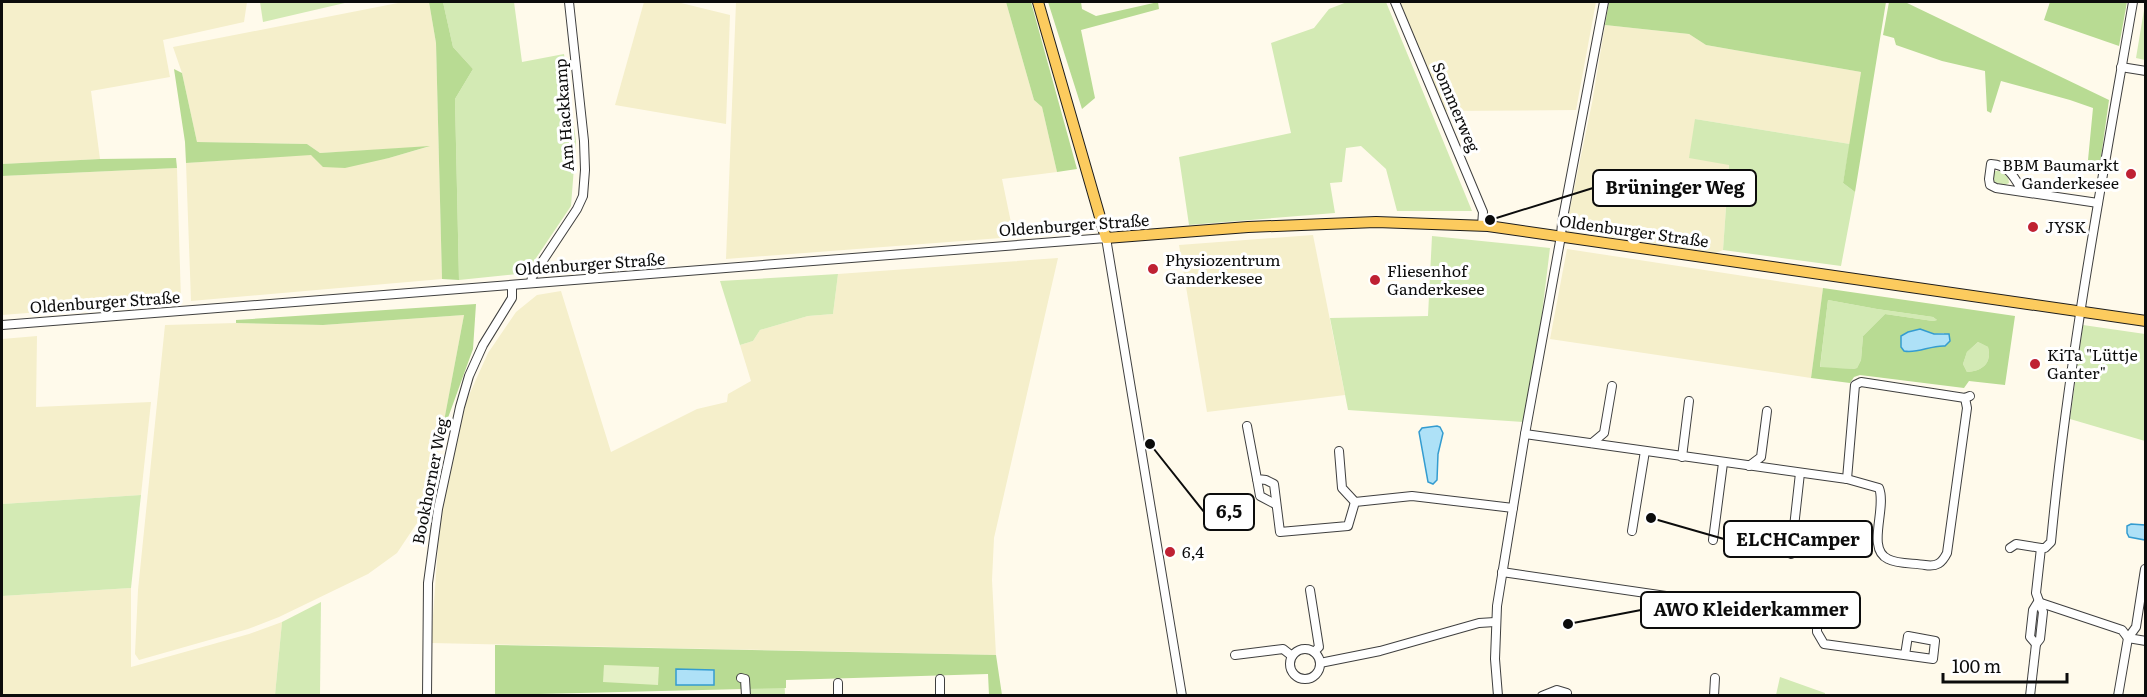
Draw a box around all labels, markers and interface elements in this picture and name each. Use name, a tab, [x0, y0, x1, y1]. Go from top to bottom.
street label: Am Hackkamp	[547, 58, 579, 172]
street label: Sommerweg	[1427, 58, 1487, 156]
place label: BBM Baumarkt Ganderkesee	[2002, 152, 2120, 194]
marker: BBM Baumarkt Ganderkesee	[2124, 167, 2138, 181]
callout: Brüninger Weg	[1593, 170, 1756, 206]
text: Brüninger Weg	[1605, 173, 1746, 200]
street label: Oldenburger Straße	[998, 207, 1150, 241]
street label: Oldenburger Straße	[1558, 208, 1710, 252]
place label: JYSK	[2045, 214, 2086, 238]
marker: JYSK	[2026, 220, 2040, 234]
street label: Oldenburger Straße	[514, 246, 666, 280]
place label: Physiozentrum Ganderkesee	[1165, 247, 1281, 289]
place label: Fliesenhof Ganderkesee	[1387, 258, 1485, 300]
marker: Physiozentrum Ganderkesee	[1146, 262, 1160, 276]
marker: Fliesenhof Ganderkesee	[1368, 273, 1382, 287]
street label: Oldenburger Straße	[29, 284, 181, 318]
place label: KiTa "Lüttje Ganter"	[2047, 342, 2138, 384]
marker: KiTa "Lüttje Ganter"	[2028, 357, 2042, 371]
street label: Bookhorner Weg	[405, 415, 453, 546]
callout: 6,5	[1204, 494, 1254, 530]
text: 6,5	[1216, 497, 1242, 524]
callout: ELCHCamper	[1724, 521, 1872, 557]
text: ELCHCamper	[1736, 525, 1860, 552]
place label: 6,4	[1182, 539, 1204, 563]
marker: 6,4	[1163, 545, 1177, 559]
callout: AWO Kleiderkammer	[1641, 592, 1860, 628]
text: AWO Kleiderkammer	[1653, 595, 1849, 622]
scale bar	[1943, 646, 2068, 684]
text: 100 m	[1952, 652, 2001, 679]

